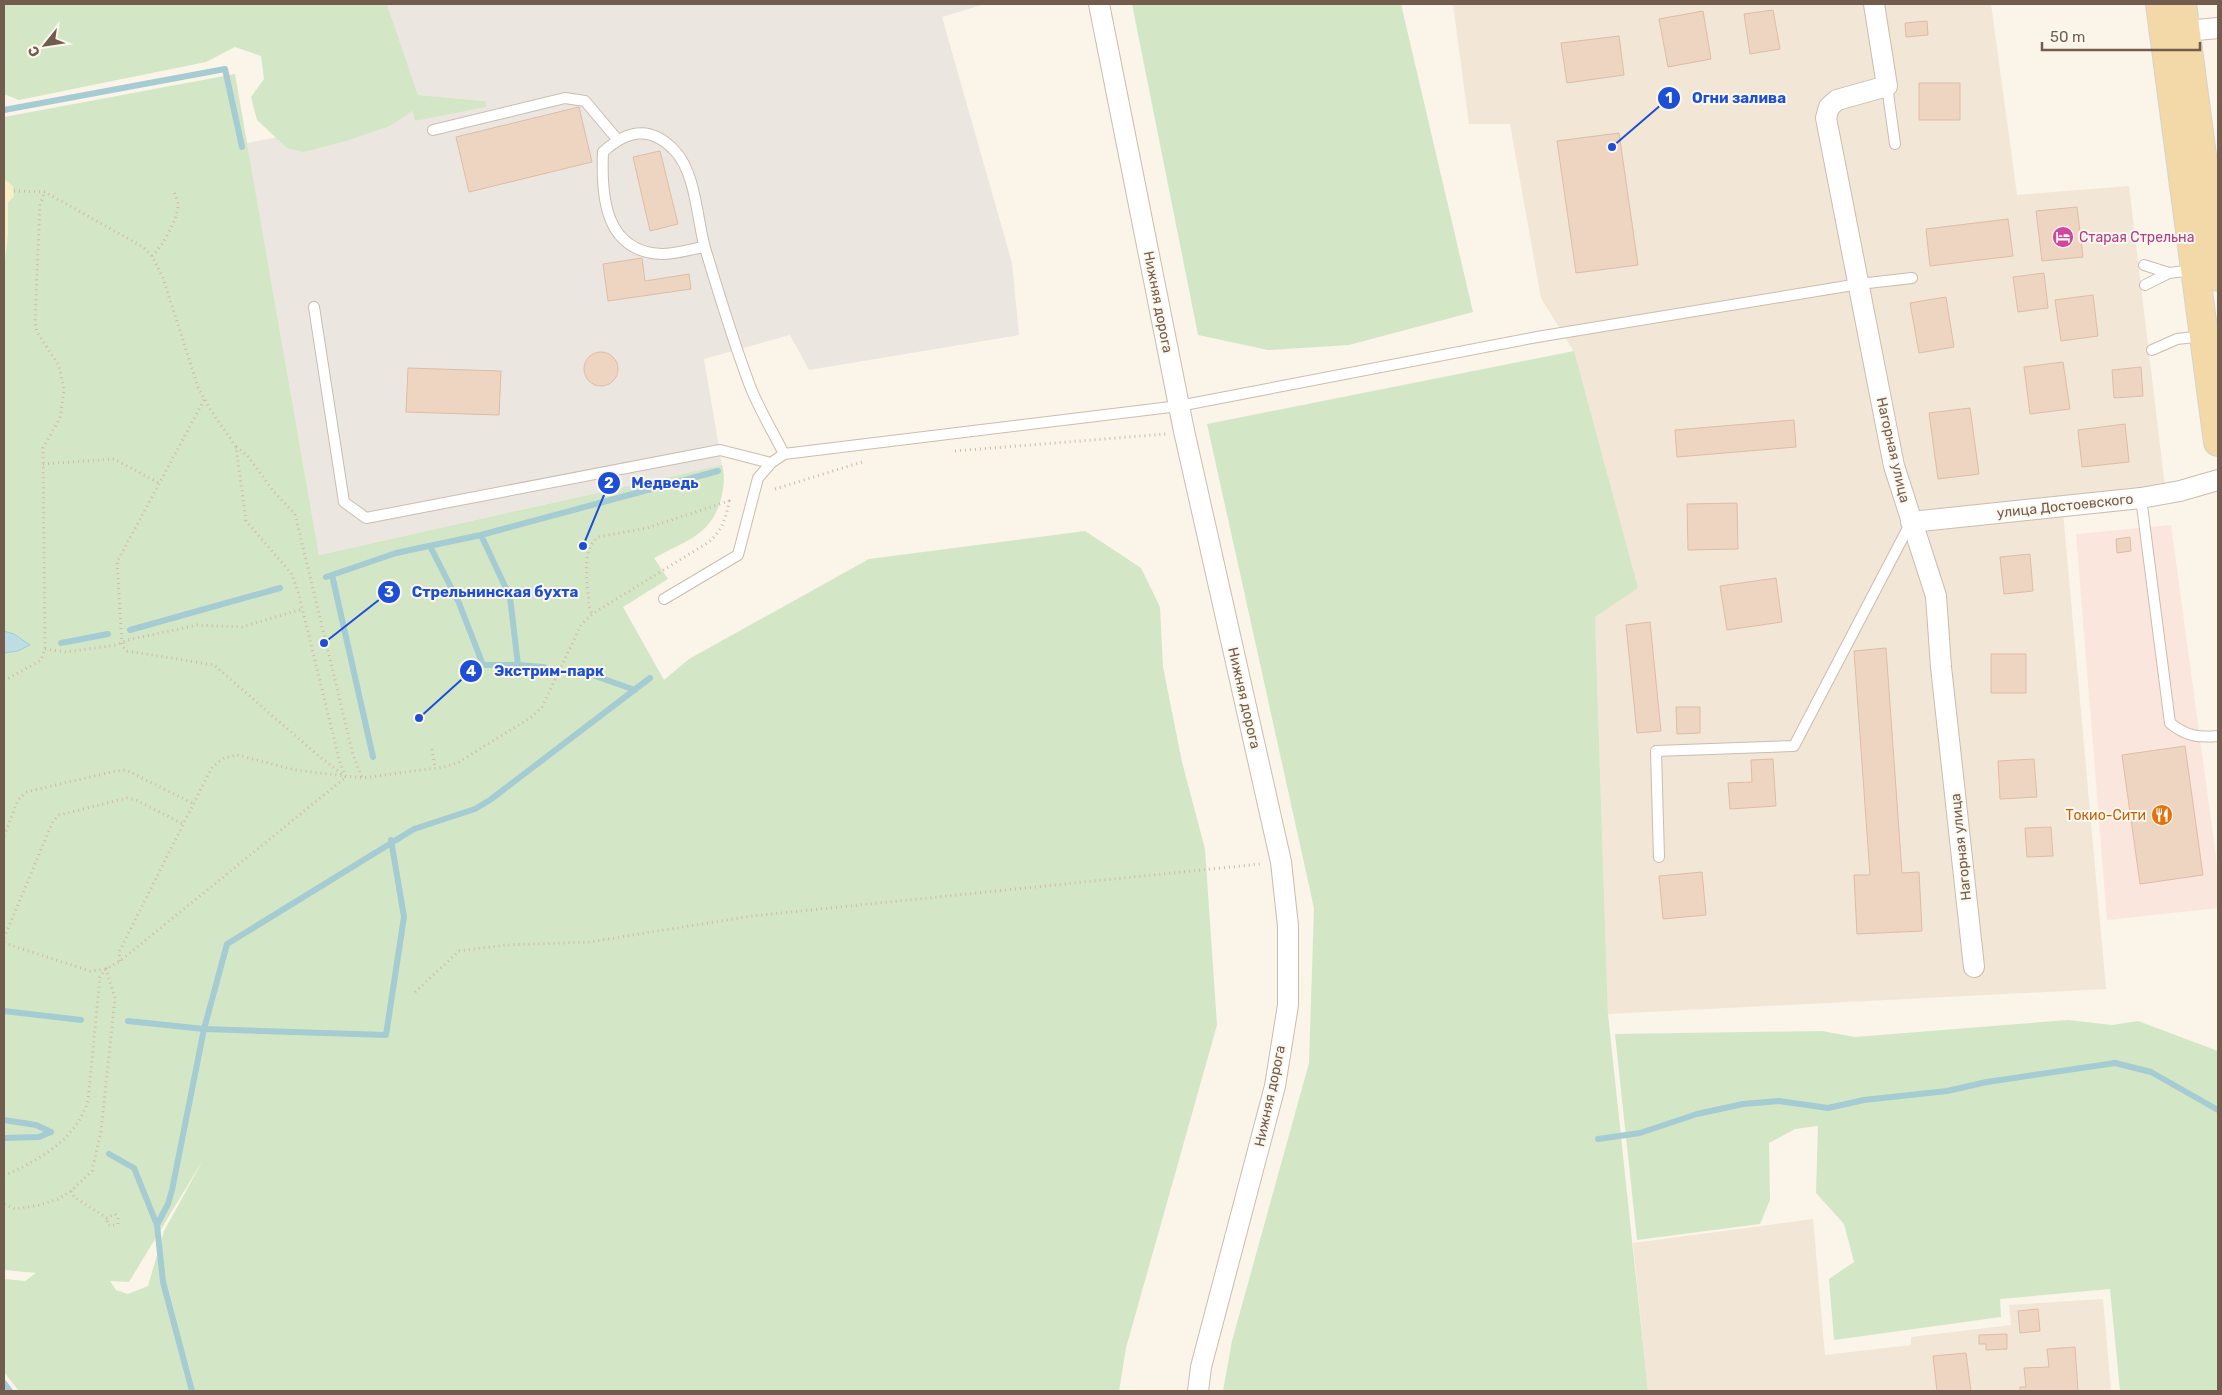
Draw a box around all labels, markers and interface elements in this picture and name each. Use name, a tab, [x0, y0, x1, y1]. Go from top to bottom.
north arrow	[20, 20, 70, 70]
scale bar	[2042, 20, 2200, 52]
text: 50 m	[2050, 28, 2085, 46]
text: С	[24, 43, 44, 60]
callout: Огни залива	[1657, 83, 1796, 113]
text: 1	[1665, 89, 1673, 107]
text: Огни залива	[1692, 89, 1786, 107]
hotel icon: Старая Стрельна	[2051, 225, 2075, 249]
place label: Старая Стрельна	[2079, 229, 2194, 246]
street label: Нижняя дорога	[1140, 250, 1176, 354]
street label: Нагорная улица	[1873, 396, 1913, 504]
callout: Медведь	[596, 468, 709, 498]
text: 2	[604, 474, 614, 492]
text: Медведь	[631, 474, 699, 492]
street label: улица Достоевского	[1996, 490, 2134, 522]
callout: Стрельнинская бухта	[376, 577, 588, 607]
text: 3	[384, 583, 394, 601]
text: Стрельнинская бухта	[412, 583, 578, 601]
street label: Нижняя дорога	[1224, 646, 1264, 750]
callout: Экстрим-парк	[459, 656, 614, 686]
text: 4	[466, 662, 476, 680]
text: Экстрим-парк	[494, 662, 604, 680]
street label: Нагорная улица	[1947, 793, 1975, 901]
restaurant icon: Токио-Сити	[2150, 803, 2174, 827]
place label: Токио-Сити	[2065, 807, 2146, 824]
street label: Нижняя дорога	[1251, 1044, 1289, 1148]

